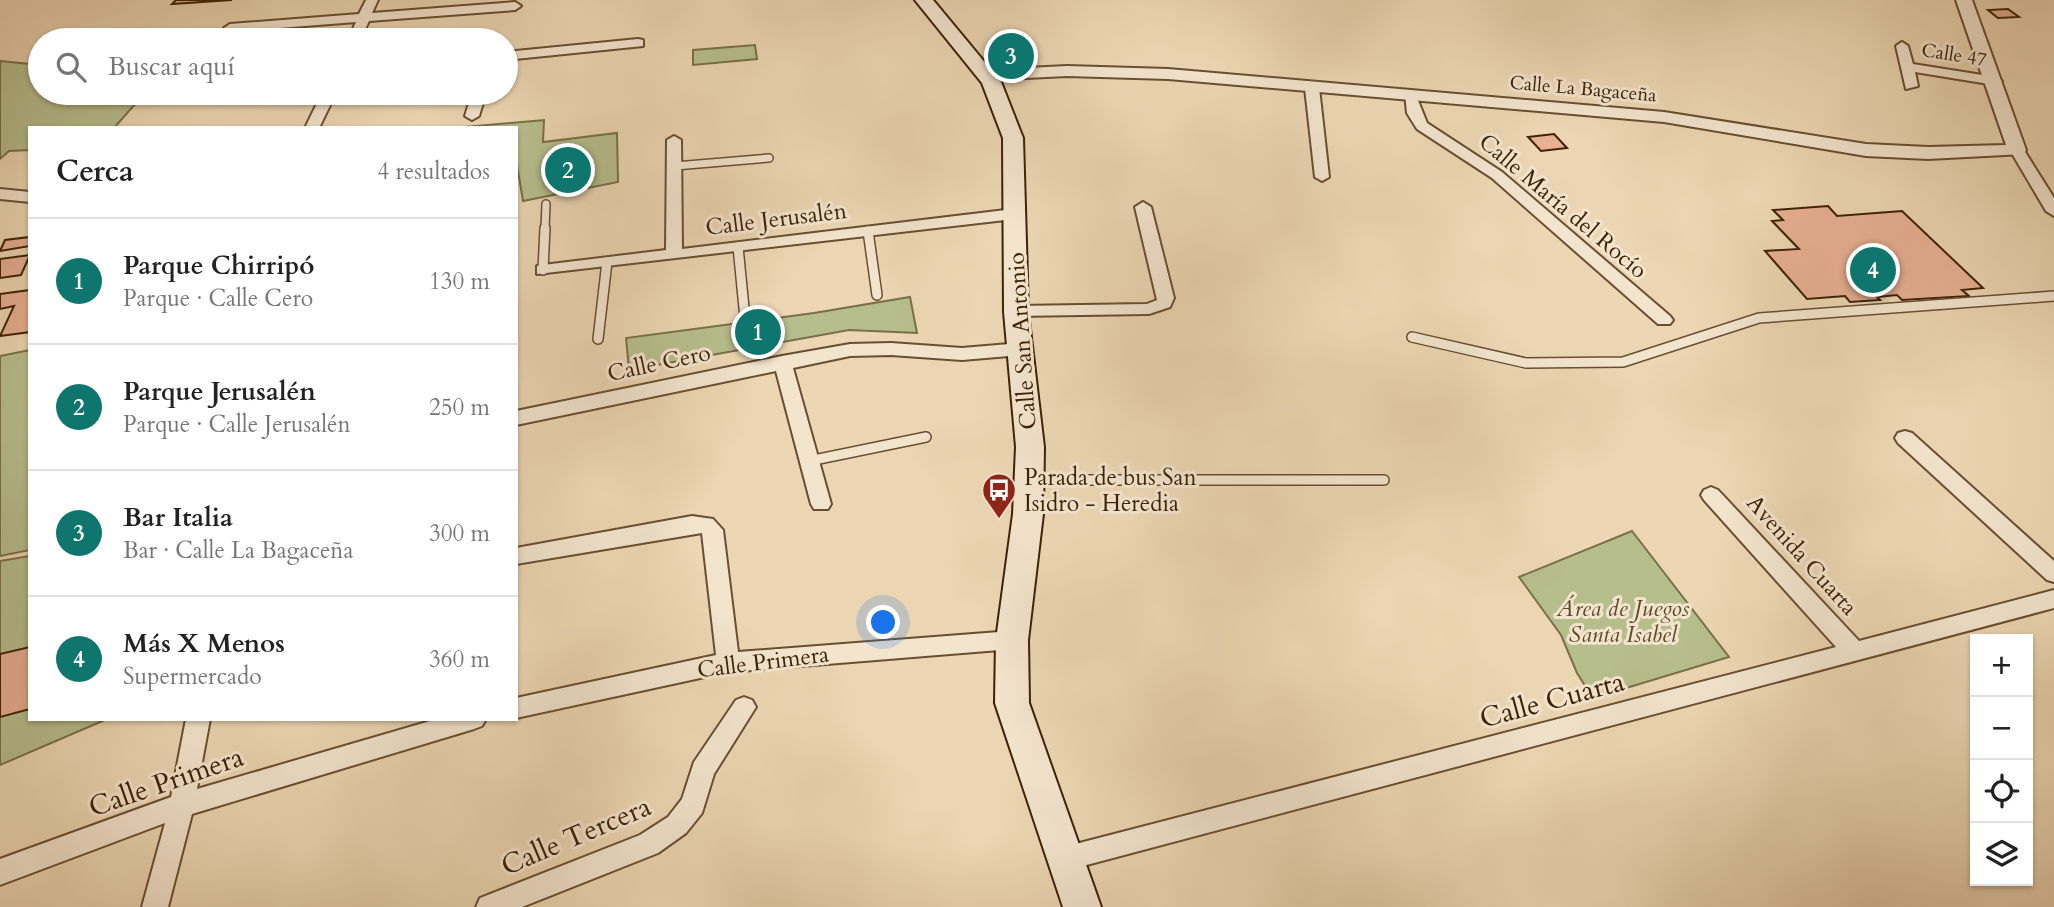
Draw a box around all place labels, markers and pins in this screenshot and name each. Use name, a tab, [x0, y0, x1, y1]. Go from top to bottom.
pin: 3	[988, 30, 1034, 82]
pin: 2	[545, 144, 591, 196]
pin: 4	[1850, 244, 1896, 296]
pin: 1	[735, 306, 781, 358]
place label: Parada de bus San Isidro - Heredia	[1024, 462, 1196, 519]
bus stop icon: Parada de bus San Isidro - Heredia	[980, 471, 1018, 520]

